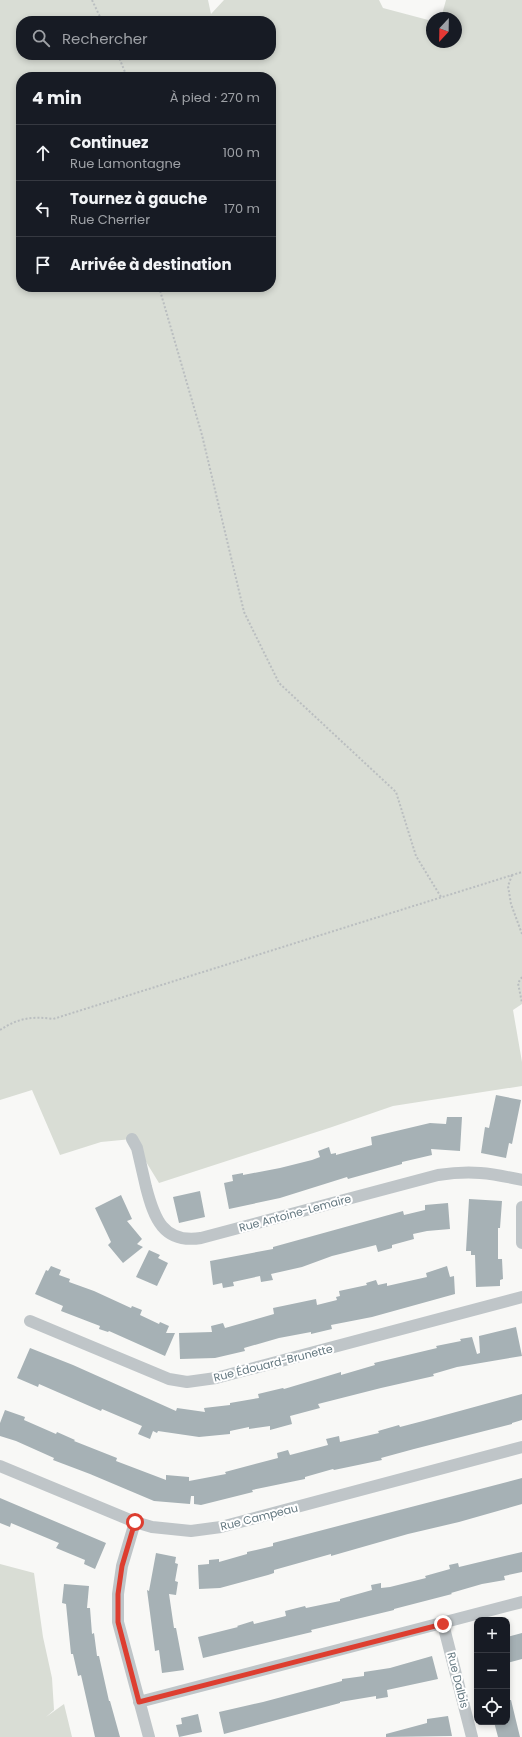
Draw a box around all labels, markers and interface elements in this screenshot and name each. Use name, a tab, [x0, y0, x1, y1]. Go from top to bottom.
north arrow	[426, 12, 462, 48]
search box	[16, 16, 276, 60]
icon: search	[30, 27, 52, 49]
text: Rechercher	[62, 28, 148, 49]
text: 4 min	[32, 86, 82, 110]
text: À pied · 270 m	[170, 88, 260, 107]
text: Continuez	[70, 132, 149, 153]
icon: ahead	[32, 142, 54, 164]
text: 100 m	[223, 143, 260, 162]
text: Rue Lamontagne	[70, 154, 181, 173]
text: Tournez à gauche	[70, 188, 207, 209]
icon: left	[32, 198, 54, 220]
text: 170 m	[224, 199, 260, 218]
text: Rue Cherrier	[70, 210, 150, 229]
icon: arrive	[32, 254, 54, 276]
text: Arrivée à destination	[70, 254, 232, 275]
street label: Rue Antoine-Lemaire	[237, 1190, 353, 1236]
street label: Rue Édouard-Brunette	[212, 1340, 334, 1386]
street label: Rue Campeau	[219, 1500, 299, 1534]
route start	[126, 1513, 144, 1531]
route end	[434, 1615, 452, 1633]
map controls	[474, 1617, 510, 1725]
button: +	[474, 1617, 510, 1653]
street label: Rue Dalbis	[443, 1650, 473, 1710]
button: −	[474, 1653, 510, 1689]
button: locate	[474, 1689, 510, 1725]

